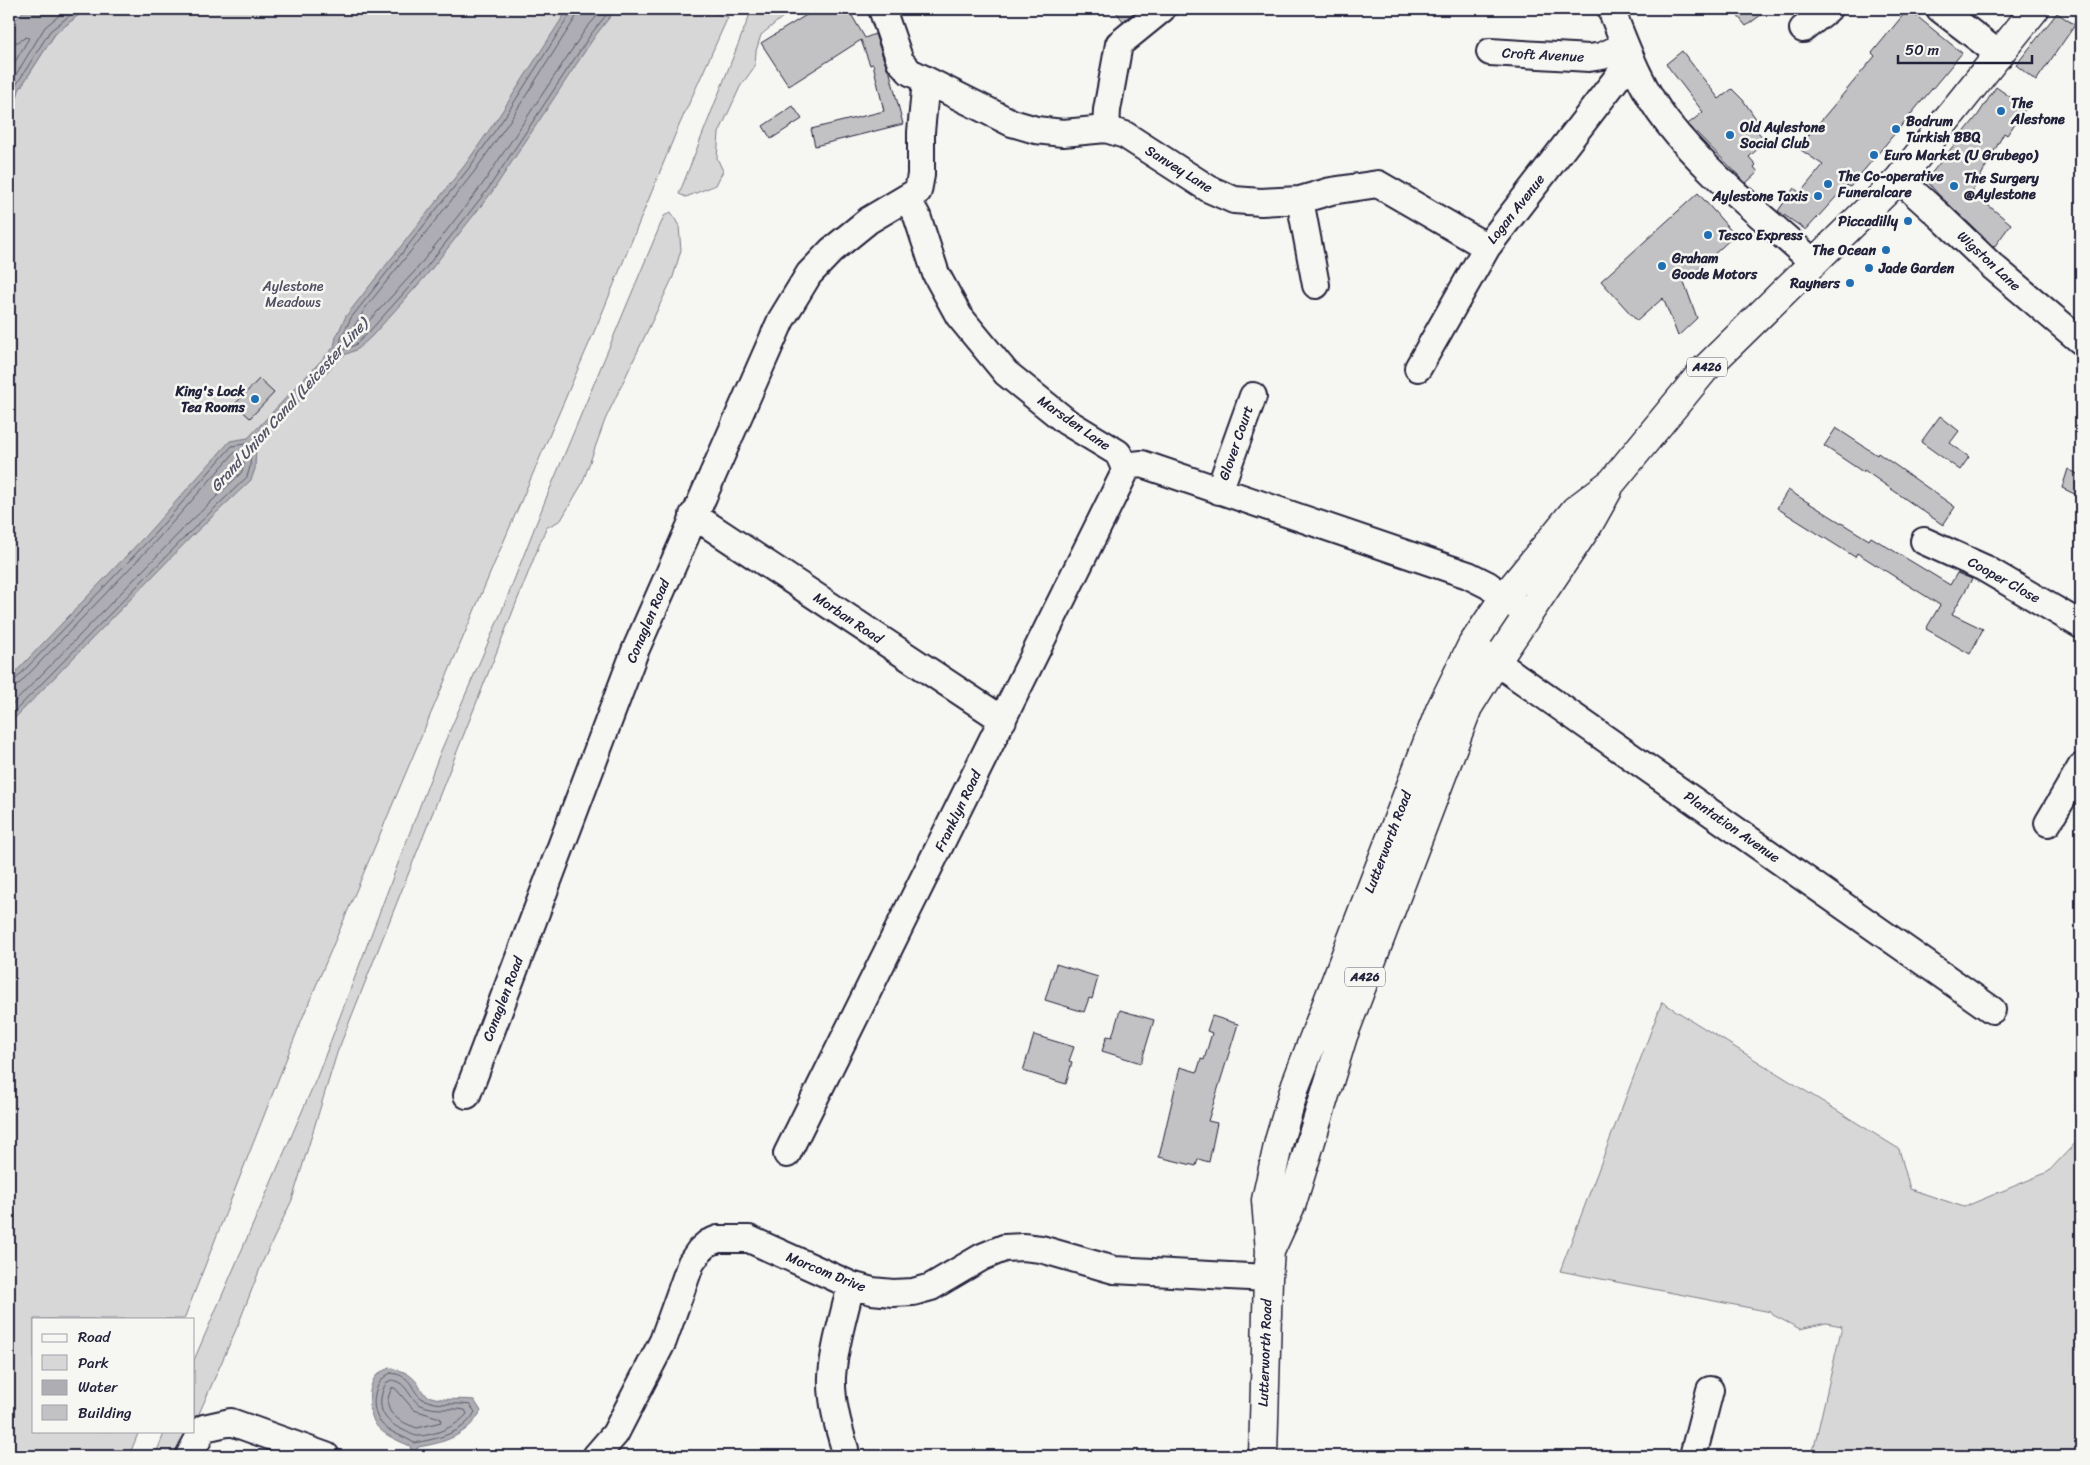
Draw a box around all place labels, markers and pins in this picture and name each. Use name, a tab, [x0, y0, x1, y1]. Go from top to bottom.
place label: The Alestone	[2010, 91, 2065, 132]
marker: The Alestone	[1995, 105, 2007, 117]
place label: Bodrum Turkish BBQ	[1906, 109, 1982, 150]
place label: Old Aylestone Social Club	[1739, 115, 1825, 156]
marker: Bodrum Turkish BBQ	[1890, 123, 1902, 135]
marker: Old Aylestone Social Club	[1724, 129, 1736, 141]
place label: Euro Market (U Grubego)	[1884, 143, 2039, 168]
marker: Euro Market (U Grubego)	[1868, 149, 1880, 161]
place label: The Co-operative Funeralcare	[1837, 164, 1945, 205]
place label: The Surgery @Aylestone	[1964, 166, 2040, 207]
marker: The Co-operative Funeralcare	[1822, 178, 1834, 190]
marker: The Surgery @Aylestone	[1948, 180, 1960, 192]
place label: Aylestone Taxis	[1711, 184, 1809, 209]
marker: Aylestone Taxis	[1812, 190, 1824, 202]
place label: Piccadilly	[1838, 209, 1899, 234]
marker: Piccadilly	[1902, 215, 1914, 227]
place label: Tesco Express	[1718, 223, 1803, 248]
marker: Tesco Express	[1702, 229, 1714, 241]
place label: The Ocean	[1812, 238, 1876, 263]
marker: The Ocean	[1880, 244, 1892, 256]
place label: Graham Goode Motors	[1671, 246, 1758, 287]
place label: Jade Garden	[1878, 256, 1955, 281]
marker: Graham Goode Motors	[1656, 260, 1668, 272]
marker: Jade Garden	[1863, 262, 1875, 274]
place label: Rayners	[1789, 271, 1841, 296]
marker: Rayners	[1844, 277, 1856, 289]
place label: King's Lock Tea Rooms	[174, 379, 246, 420]
marker: King's Lock Tea Rooms	[249, 393, 261, 405]

